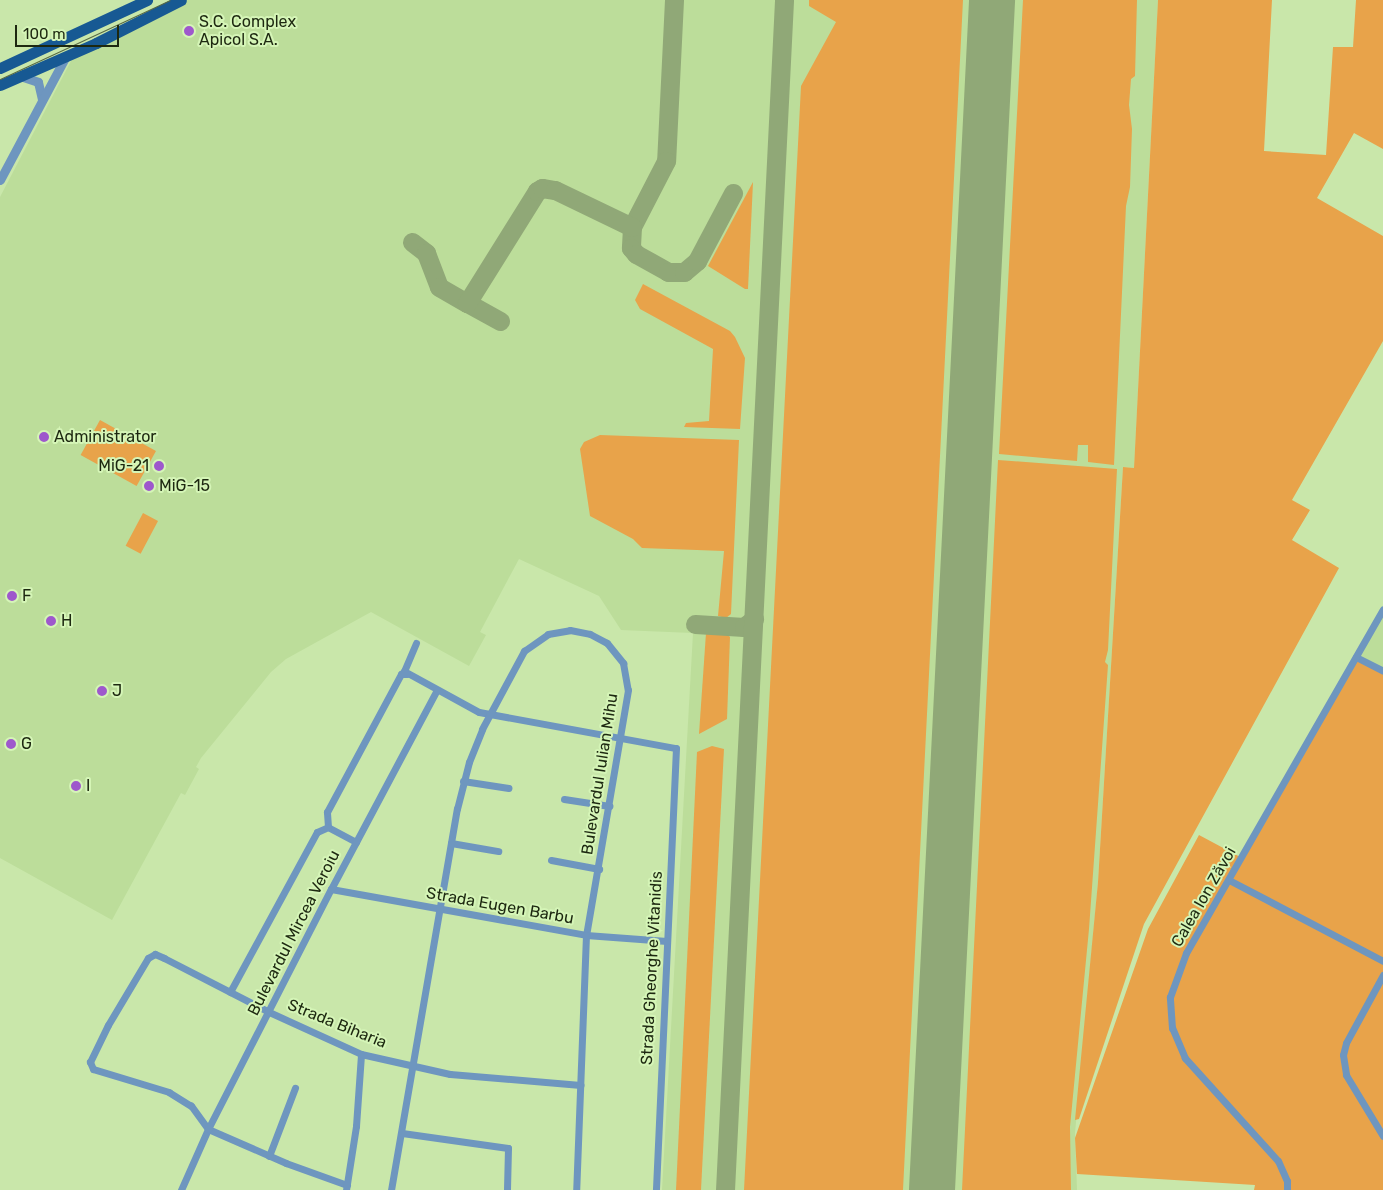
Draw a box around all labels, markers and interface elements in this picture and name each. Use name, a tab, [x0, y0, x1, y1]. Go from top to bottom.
place label: S.C. Complex Apicol S.A.	[199, 12, 296, 50]
scale bar	[18, 15, 121, 47]
text: 100 m	[23, 25, 65, 43]
marker: S.C. Complex Apicol S.A.	[183, 25, 195, 37]
place label: Administrator	[54, 427, 156, 447]
marker: Administrator	[38, 431, 50, 443]
place label: MiG-21	[98, 456, 149, 476]
marker: MiG-21	[153, 460, 165, 472]
place label: MiG-15	[159, 476, 210, 496]
marker: MiG-15	[143, 480, 155, 492]
place label: F	[22, 586, 31, 606]
marker: F	[6, 590, 18, 602]
place label: H	[61, 611, 72, 631]
marker: H	[45, 615, 57, 627]
place label: J	[112, 681, 122, 701]
marker: J	[96, 685, 108, 697]
street label: Bulevardul Iulian Mihu	[578, 692, 622, 856]
place label: G	[21, 734, 32, 754]
marker: G	[5, 738, 17, 750]
place label: I	[86, 776, 90, 796]
marker: I	[70, 780, 82, 792]
street label: Calea Ion Zăvoi	[1168, 844, 1240, 950]
street label: Bulevardul Mircea Veroiu	[244, 847, 344, 1019]
street label: Strada Gheorghe Vitanidis	[637, 870, 667, 1066]
street label: Strada Eugen Barbu	[425, 884, 575, 928]
street label: Strada Biharia	[285, 995, 389, 1053]

